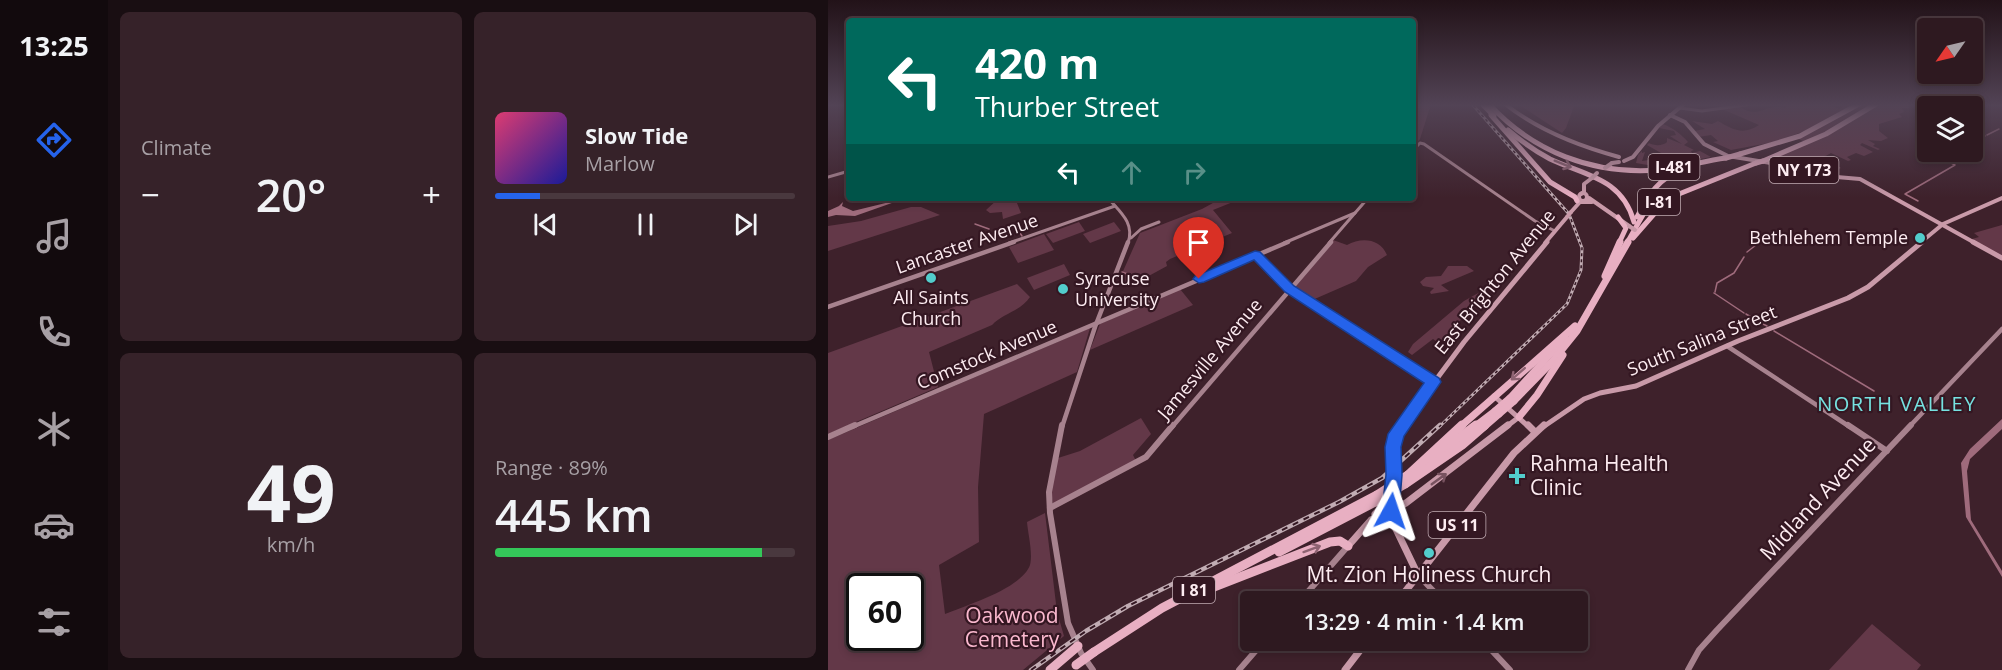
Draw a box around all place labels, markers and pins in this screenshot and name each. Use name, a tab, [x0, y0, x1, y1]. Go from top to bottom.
pin	[1173, 217, 1224, 279]
place label: Bethlehem Temple	[1749, 225, 1908, 249]
marker: Bethlehem Temple	[1913, 231, 1927, 245]
place label: Syracuse University	[1075, 266, 1160, 311]
marker: All Saints Church	[924, 271, 938, 285]
marker: Syracuse University	[1056, 282, 1070, 296]
place label: All Saints Church	[893, 285, 969, 330]
place label: Rahma Health Clinic	[1530, 449, 1669, 501]
marker: Rahma Health Clinic	[1508, 467, 1526, 485]
marker: Mt. Zion Holiness Church	[1422, 546, 1436, 560]
place label: Mt. Zion Holiness Church	[1307, 560, 1552, 588]

